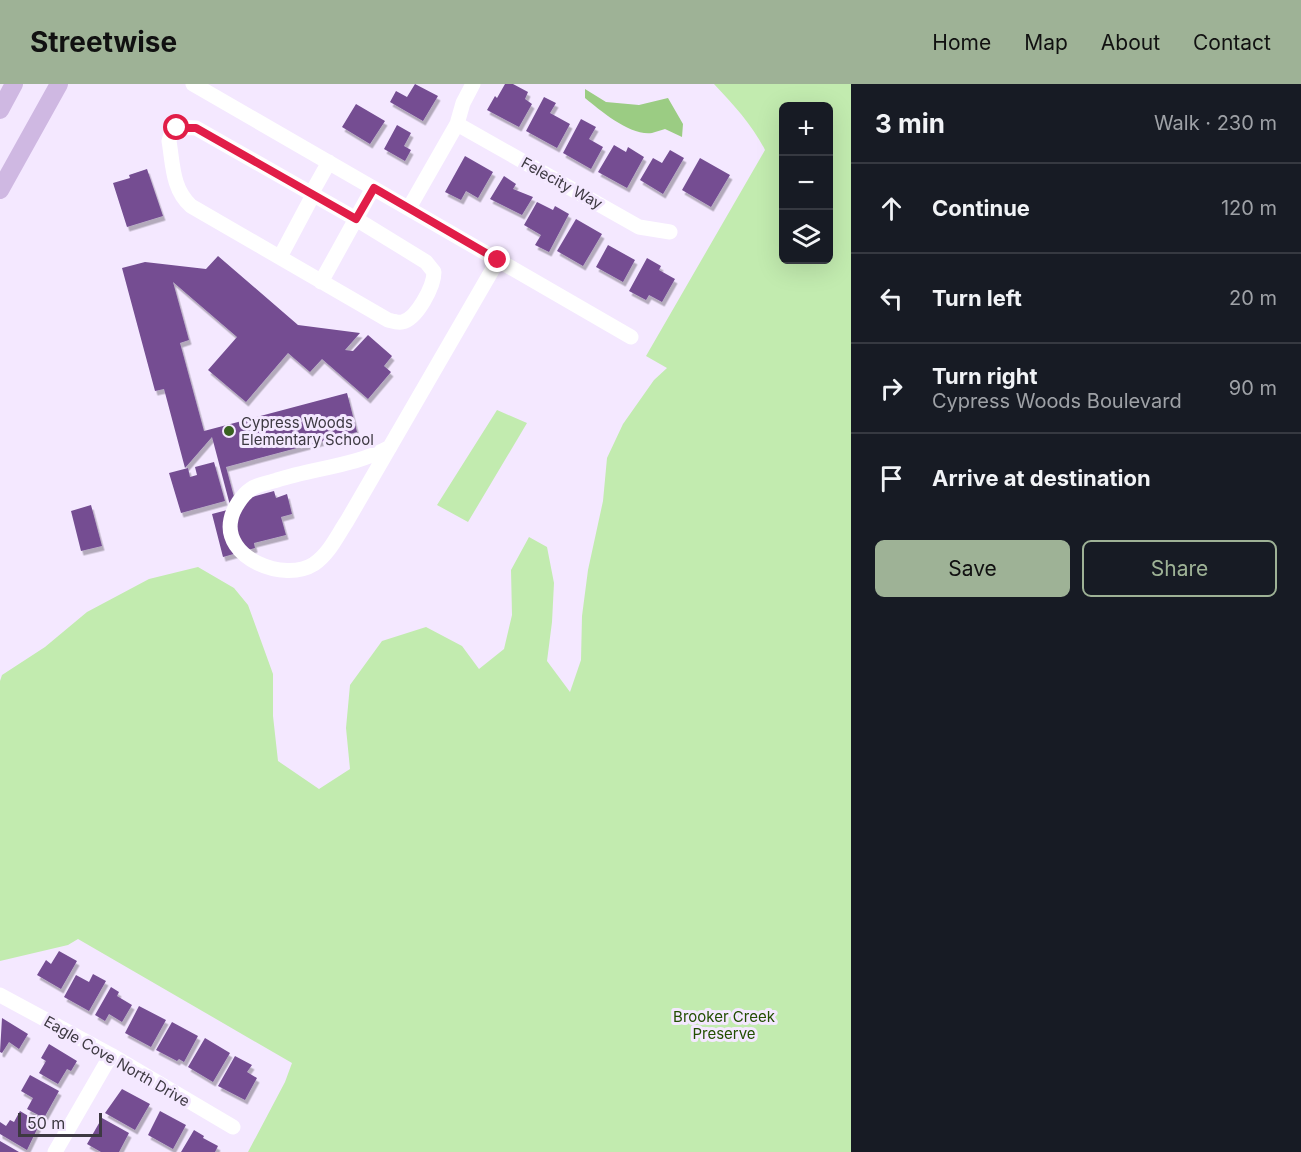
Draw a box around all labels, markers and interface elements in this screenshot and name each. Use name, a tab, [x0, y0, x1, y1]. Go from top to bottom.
text: Streetwise	[30, 25, 177, 59]
text: Home	[932, 30, 991, 55]
text: Map	[1024, 30, 1068, 55]
text: About	[1101, 30, 1160, 55]
text: Contact	[1193, 30, 1271, 55]
map controls	[779, 102, 833, 264]
button: +	[779, 102, 833, 156]
text: 3 min	[875, 108, 945, 139]
text: Walk · 230 m	[1154, 111, 1277, 135]
route start	[163, 114, 189, 140]
street label: Felecity Way	[518, 153, 606, 213]
button: −	[779, 156, 833, 210]
icon: ahead	[875, 192, 908, 225]
text: Continue	[932, 195, 1030, 221]
text: 120 m	[1221, 196, 1277, 220]
button: layers	[779, 210, 833, 264]
route end	[484, 246, 510, 272]
icon: left	[875, 282, 908, 315]
text: Turn left	[932, 285, 1022, 311]
text: 20 m	[1229, 286, 1277, 310]
text: Turn right	[932, 363, 1038, 389]
icon: right	[875, 372, 908, 405]
text: 90 m	[1229, 376, 1277, 400]
text: Cypress Woods Boulevard	[932, 389, 1182, 413]
place label: Cypress Woods Elementary School	[241, 413, 374, 449]
marker: Cypress Woods Elementary School	[222, 424, 236, 438]
icon: arrive	[875, 462, 908, 495]
text: Arrive at destination	[932, 465, 1151, 491]
button: Save	[875, 540, 1070, 597]
button: Share	[1082, 540, 1277, 597]
park label: Brooker Creek Preserve	[673, 1007, 776, 1043]
street label: Eagle Cove North Drive	[41, 1011, 193, 1111]
scale bar	[18, 1110, 102, 1138]
text: 50 m	[27, 1113, 65, 1133]

